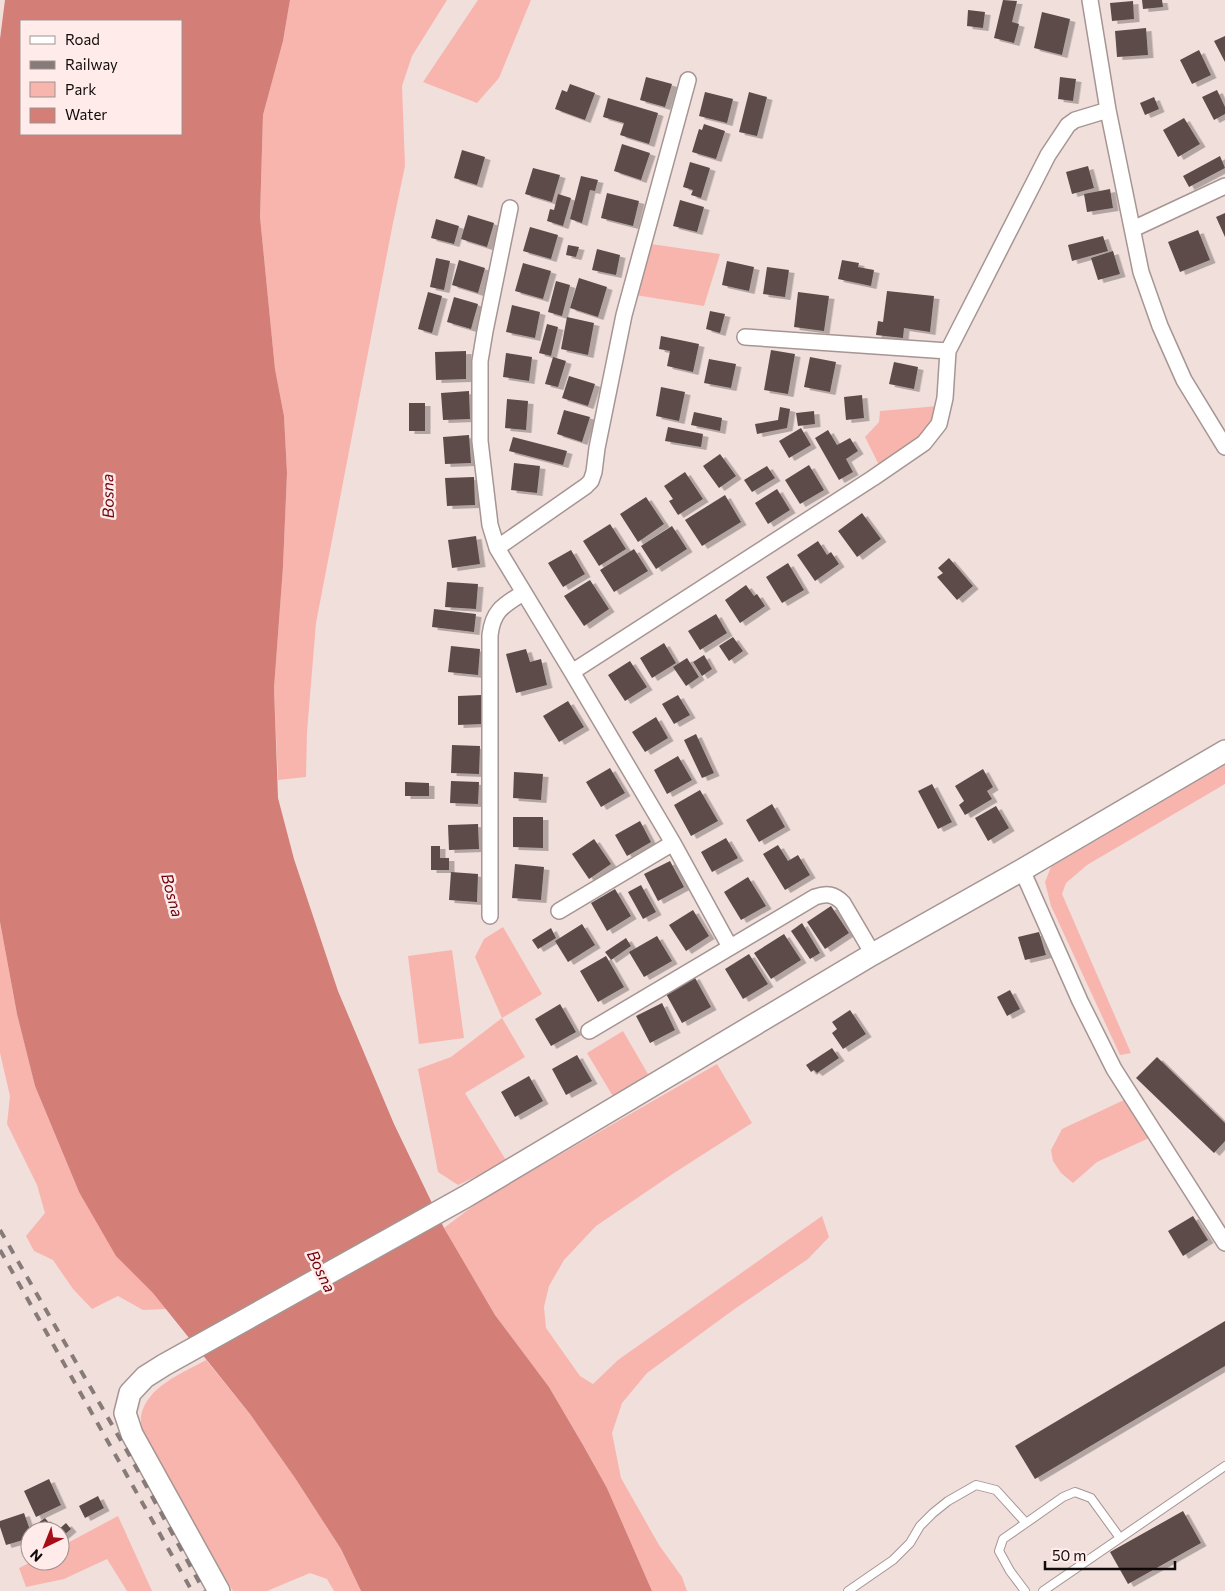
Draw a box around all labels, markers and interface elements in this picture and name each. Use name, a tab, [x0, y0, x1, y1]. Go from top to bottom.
legend	[20, 20, 182, 135]
text: Road	[65, 30, 100, 48]
text: Railway	[65, 55, 118, 73]
text: Park	[65, 80, 96, 98]
text: Water	[65, 105, 107, 123]
water label: Bosna	[97, 474, 117, 518]
water label: Bosna	[158, 871, 188, 919]
water label: Bosna	[304, 1247, 340, 1295]
north arrow	[20, 1521, 70, 1571]
scale bar	[1045, 1538, 1175, 1570]
text: N	[26, 1546, 45, 1566]
text: 50 m	[1052, 1546, 1086, 1564]

